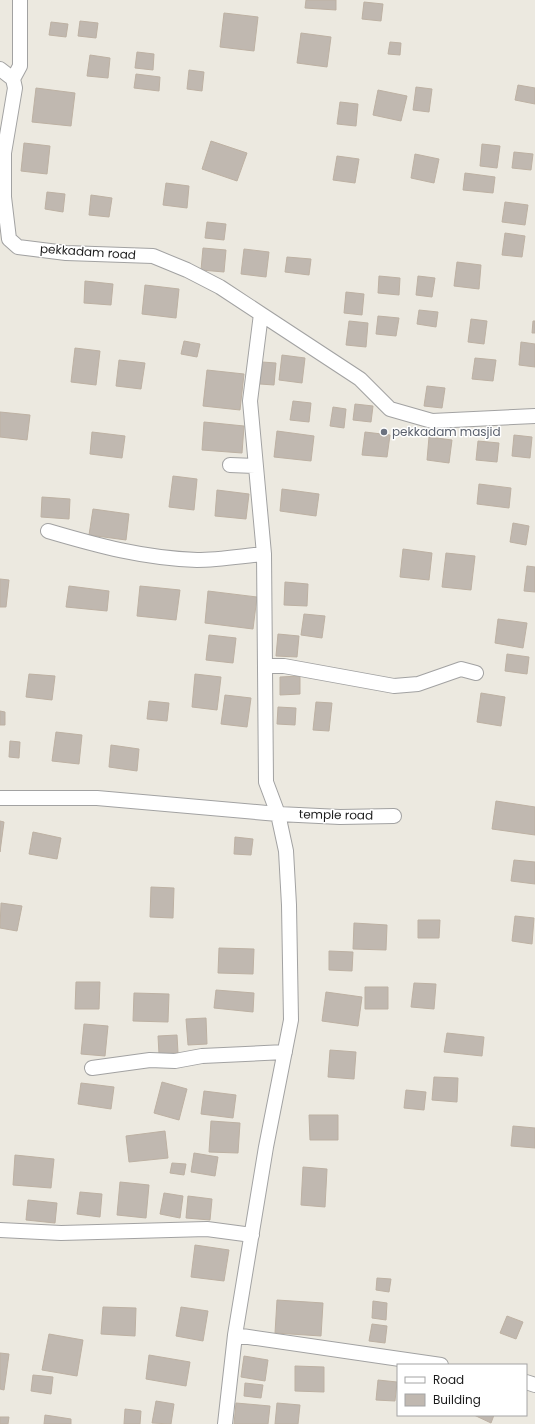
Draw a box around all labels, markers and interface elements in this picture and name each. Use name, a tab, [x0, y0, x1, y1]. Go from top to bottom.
street label: pekkadam road	[39, 240, 137, 263]
place label: pekkadam masjid	[392, 423, 501, 440]
marker: pekkadam masjid	[379, 427, 389, 437]
street label: temple road	[299, 805, 373, 824]
legend	[397, 1364, 527, 1416]
text: Road	[433, 1371, 464, 1388]
text: Building	[433, 1391, 481, 1408]

